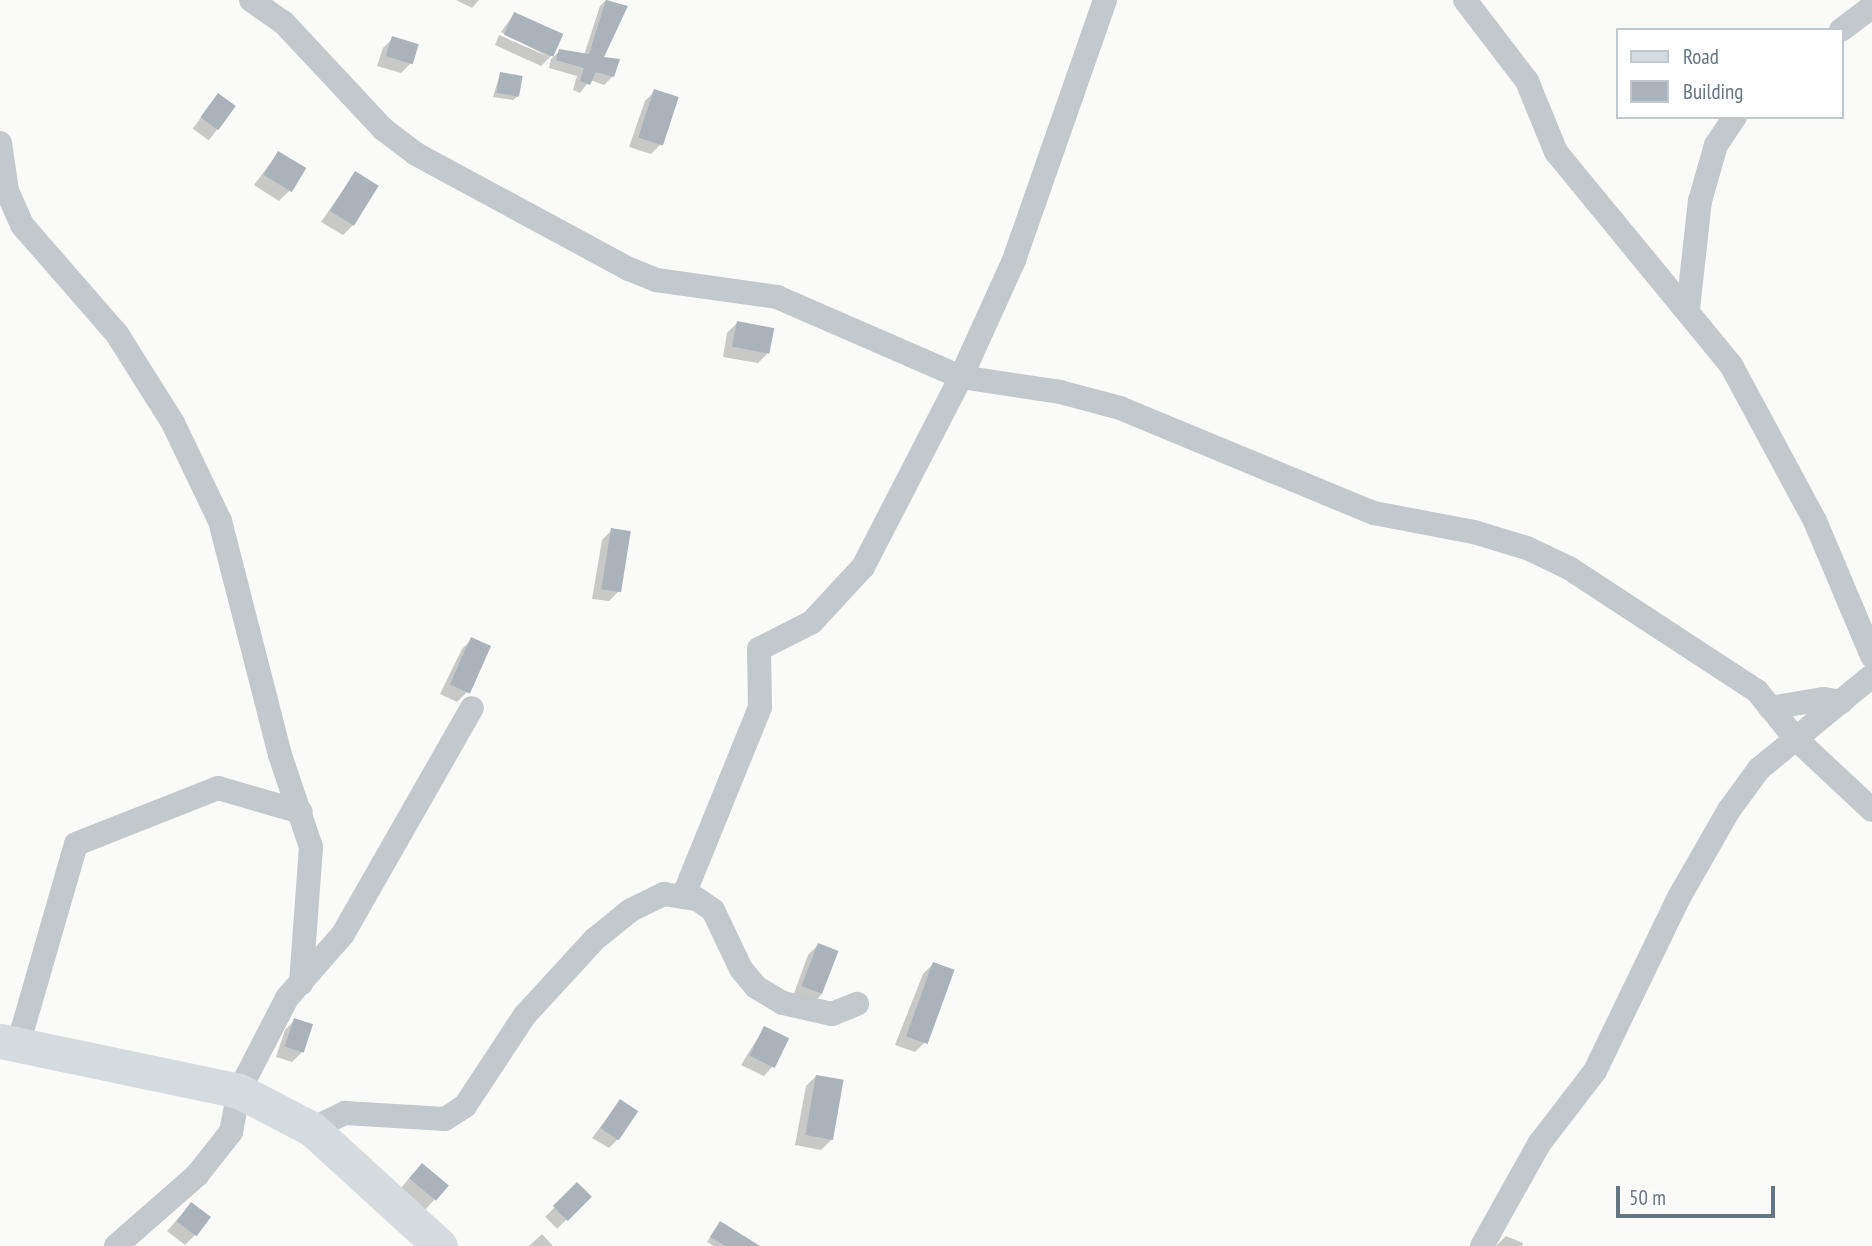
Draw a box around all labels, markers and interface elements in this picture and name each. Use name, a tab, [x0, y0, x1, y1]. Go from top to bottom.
legend	[1616, 28, 1844, 119]
text: Road	[1683, 43, 1719, 70]
text: Building	[1683, 78, 1743, 105]
scale bar	[1620, 1172, 1779, 1216]
text: 50 m	[1629, 1184, 1666, 1211]

